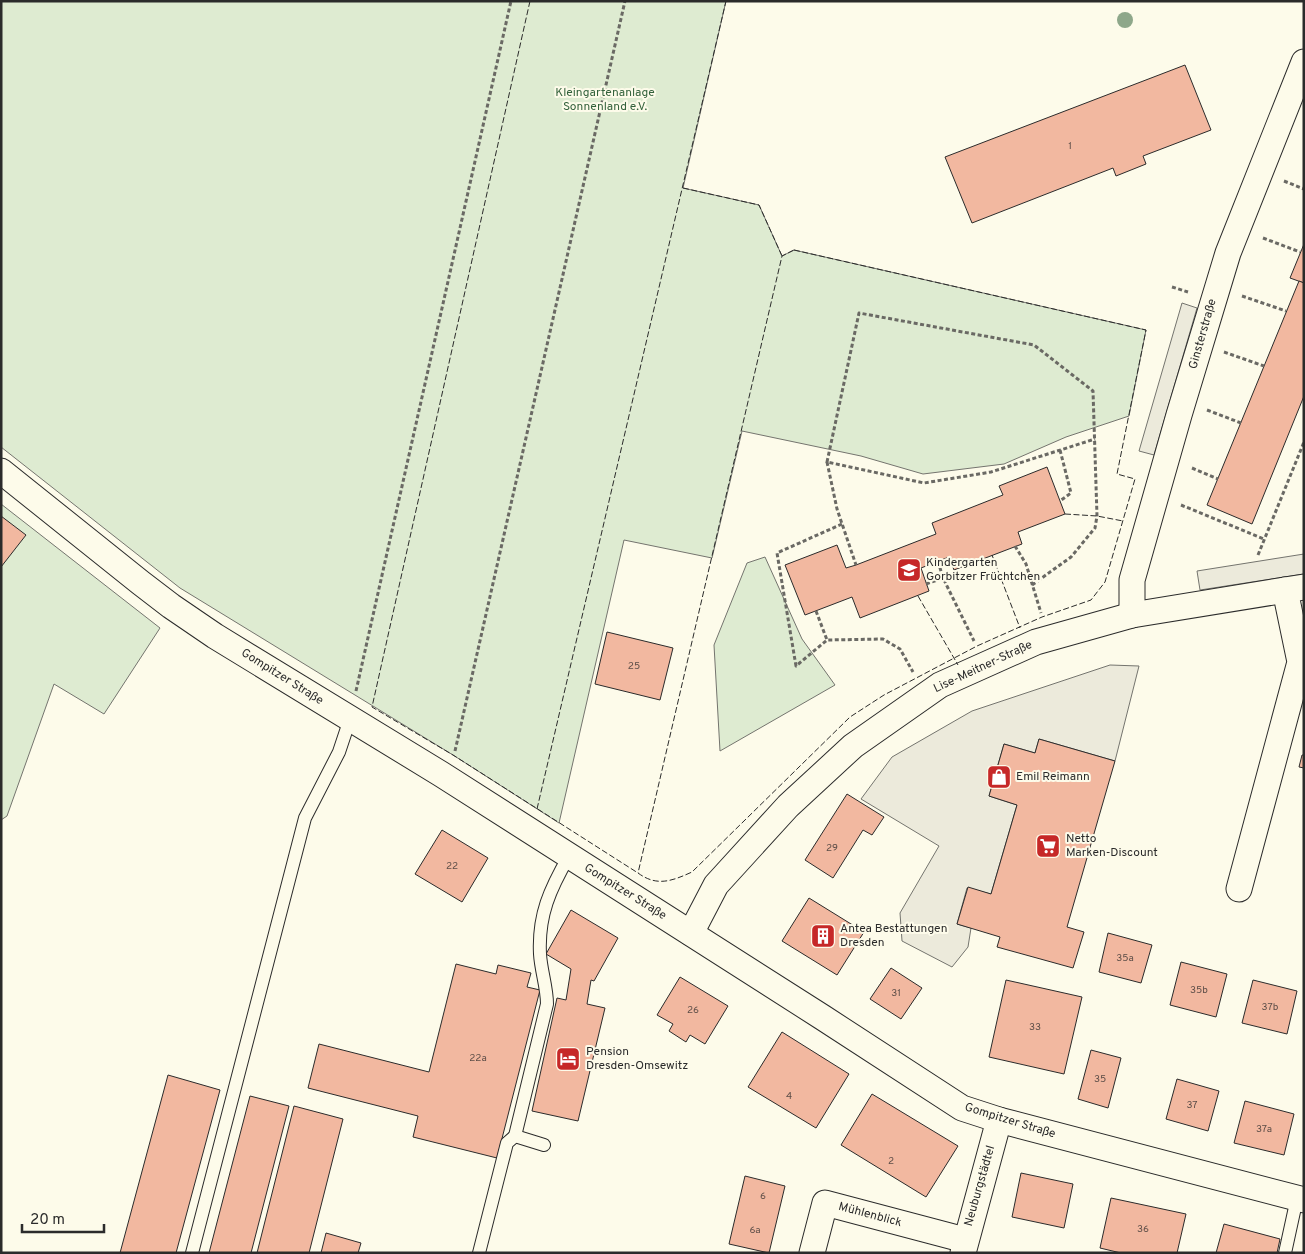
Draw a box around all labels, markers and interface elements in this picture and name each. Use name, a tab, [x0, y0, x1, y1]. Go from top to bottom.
park label: Kleingartenanlage Sonnenland e.V.	[555, 85, 655, 115]
house number: 1	[1068, 140, 1072, 153]
street label: Ginsterstraße	[1185, 297, 1221, 371]
place label: Kindergarten Gorbitzer Früchtchen	[926, 555, 1040, 585]
school or university icon: Kindergarten Gorbitzer Früchtchen	[896, 557, 922, 583]
street label: Lise-Meitner-Straße	[931, 637, 1035, 697]
street label: Gompitzer Straße	[238, 645, 326, 709]
house number: 25	[628, 660, 640, 673]
shop icon: Emil Reimann	[986, 764, 1012, 790]
place label: Emil Reimann	[1016, 769, 1090, 785]
place label: Netto Marken-Discount	[1066, 831, 1158, 861]
supermarket icon: Netto Marken-Discount	[1035, 833, 1061, 859]
house number: 29	[826, 842, 838, 855]
house number: 22	[446, 860, 458, 873]
street label: Gompitzer Straße	[581, 860, 669, 924]
place label: Antea Bestattungen Dresden	[840, 921, 947, 951]
building icon: Antea Bestattungen Dresden	[810, 923, 836, 949]
house number: 35a	[1116, 952, 1134, 965]
house number: 35b	[1190, 984, 1208, 997]
house number: 31	[891, 987, 901, 1000]
house number: 37b	[1262, 1001, 1279, 1014]
house number: 26	[687, 1004, 699, 1017]
house number: 33	[1029, 1021, 1041, 1034]
place label: Pension Dresden-Omsewitz	[586, 1044, 688, 1074]
hotel icon: Pension Dresden-Omsewitz	[555, 1046, 581, 1072]
house number: 22a	[469, 1052, 487, 1065]
house number: 35	[1094, 1073, 1106, 1086]
house number: 4	[786, 1090, 792, 1103]
house number: 37	[1186, 1099, 1198, 1112]
street label: Gompitzer Straße	[963, 1100, 1057, 1142]
house number: 37a	[1256, 1123, 1272, 1136]
street label: Neuburgstädtel	[961, 1144, 999, 1228]
house number: 2	[888, 1155, 894, 1168]
house number: 6	[760, 1190, 766, 1203]
street label: Mühlenblick	[837, 1199, 903, 1231]
scale bar	[22, 1202, 105, 1234]
text: 20 m	[30, 1211, 65, 1230]
house number: 36	[1137, 1223, 1149, 1236]
house number: 6a	[749, 1224, 761, 1237]

